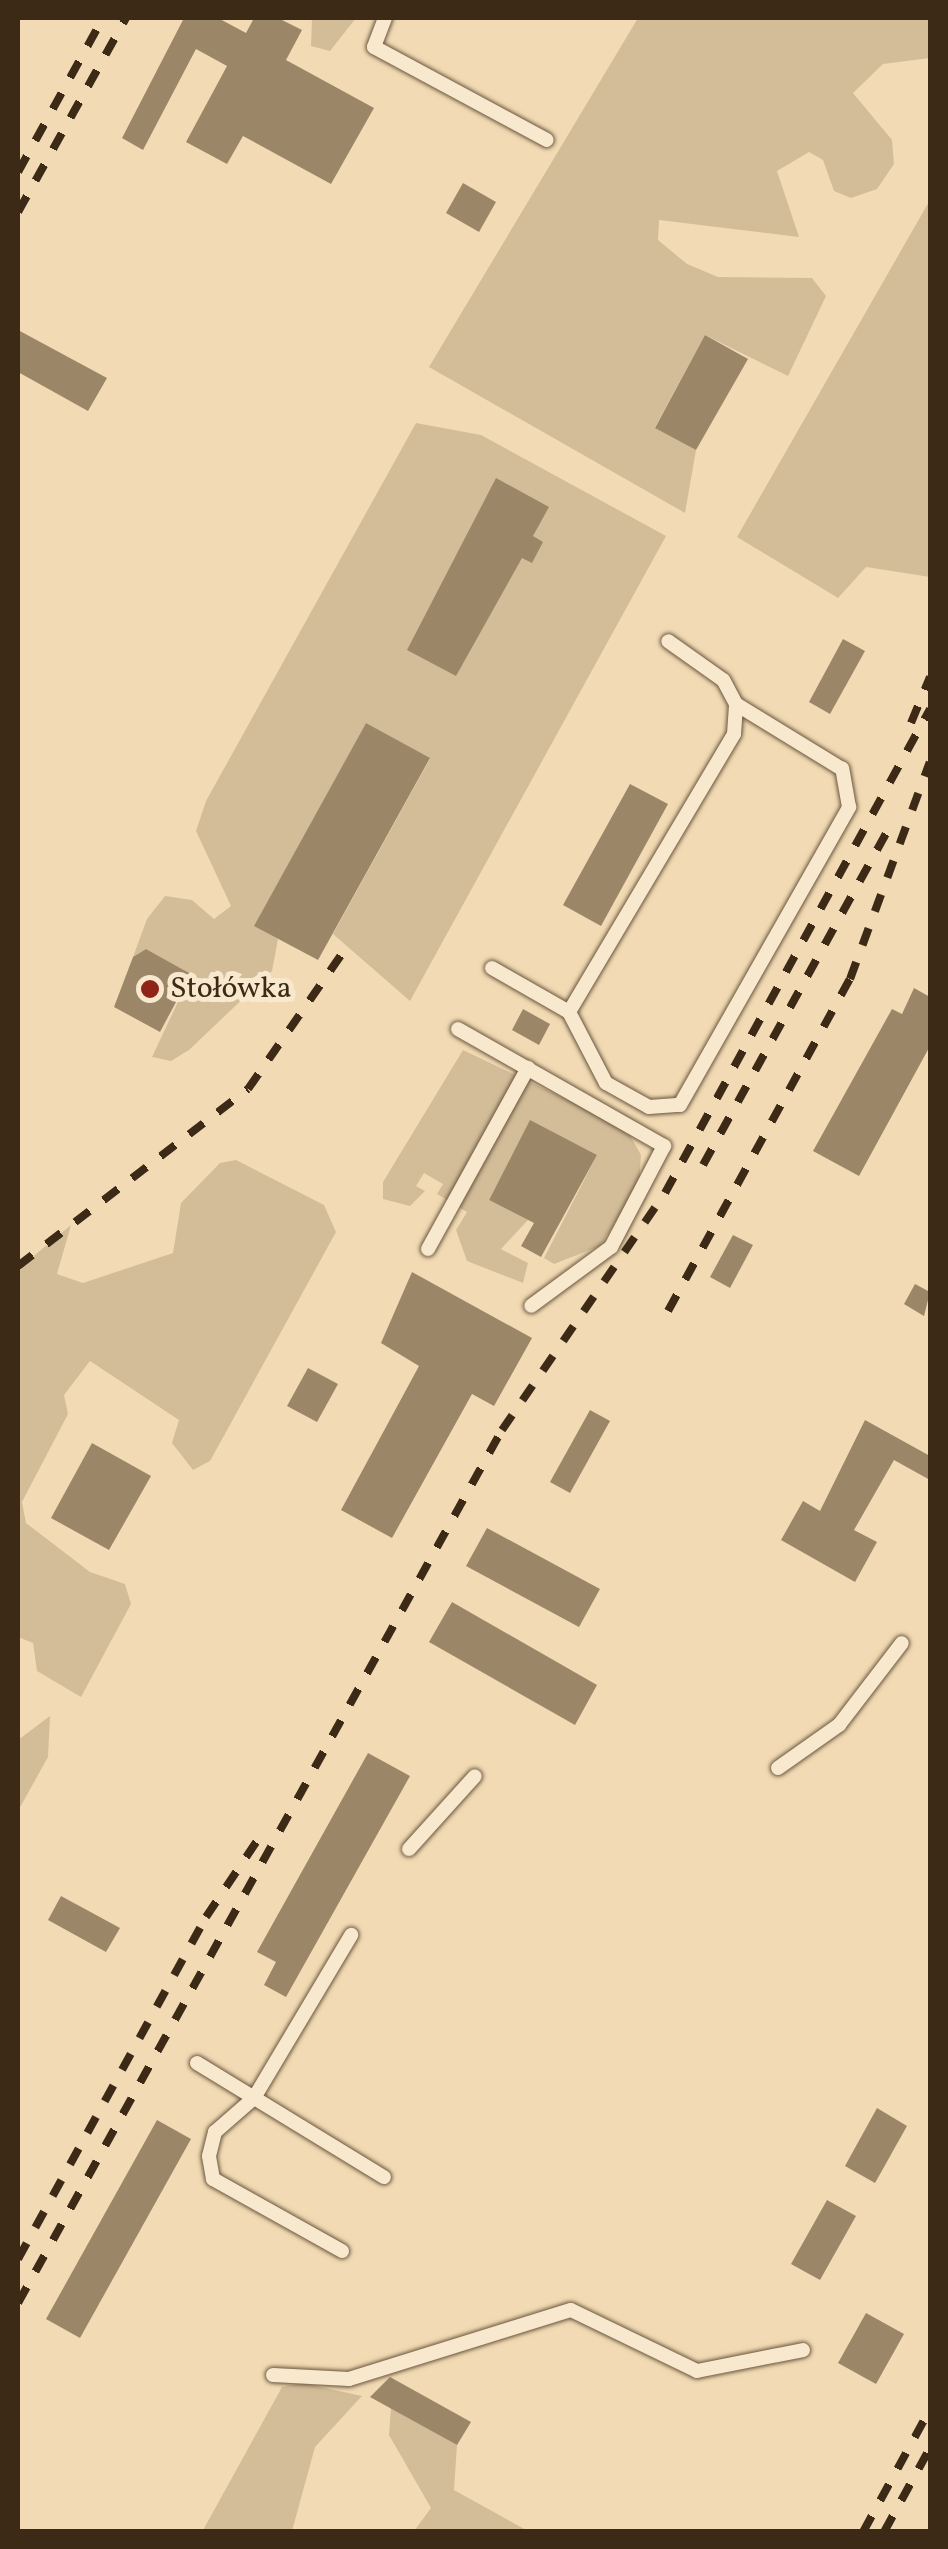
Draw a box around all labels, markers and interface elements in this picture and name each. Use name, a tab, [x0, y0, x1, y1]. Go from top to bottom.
place label: Stołówka	[170, 971, 292, 1007]
marker: Stołówka	[139, 978, 161, 1000]

